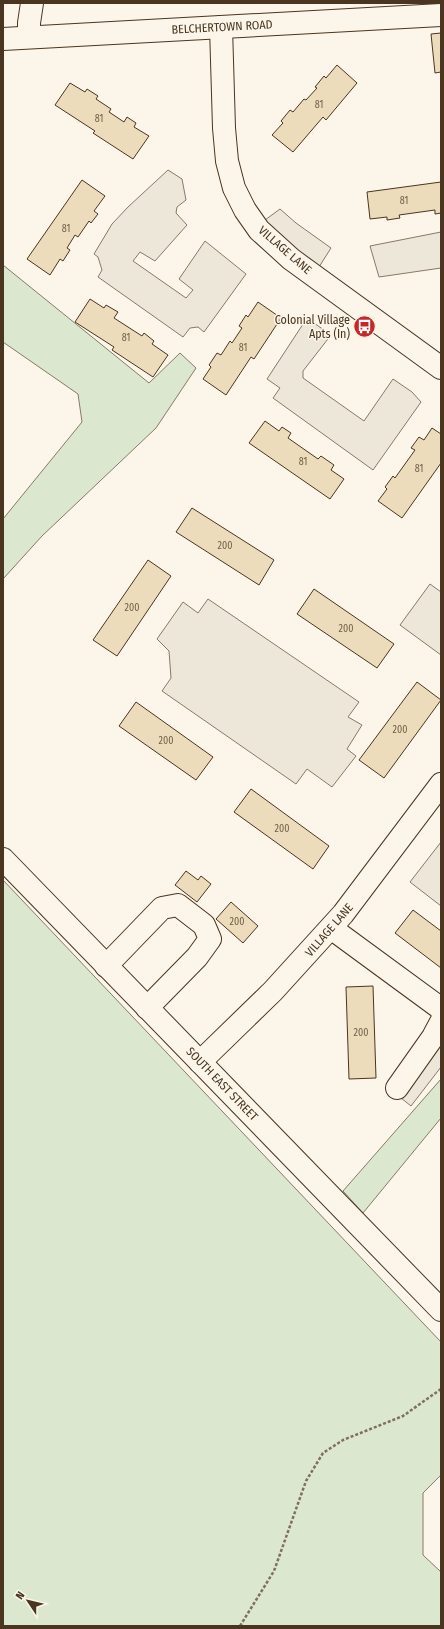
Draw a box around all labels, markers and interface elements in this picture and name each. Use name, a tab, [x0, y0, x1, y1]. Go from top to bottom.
street label: BELCHERTOWN ROAD	[171, 17, 273, 37]
house number: 81	[315, 99, 323, 111]
house number: 81	[95, 113, 103, 125]
house number: 81	[400, 195, 408, 207]
house number: 81	[62, 223, 70, 235]
street label: VILLAGE LANE	[256, 223, 315, 277]
place label: Colonial Village Apts (In)	[275, 313, 350, 341]
bus stop icon: Colonial Village Apts (In)	[352, 314, 378, 340]
house number: 81	[122, 332, 130, 344]
house number: 81	[239, 342, 247, 354]
house number: 81	[299, 456, 307, 468]
house number: 81	[415, 463, 423, 475]
house number: 200	[218, 540, 232, 552]
house number: 200	[125, 602, 139, 614]
house number: 200	[339, 623, 353, 635]
house number: 200	[393, 724, 407, 736]
house number: 200	[159, 735, 173, 747]
house number: 200	[275, 823, 289, 835]
street label: VILLAGE LANE	[302, 900, 356, 959]
house number: 200	[230, 916, 244, 928]
house number: 200	[354, 1027, 368, 1039]
street label: SOUTH EAST STREET	[183, 1044, 261, 1124]
north arrow	[8, 1581, 48, 1621]
text: N	[13, 1589, 27, 1602]

